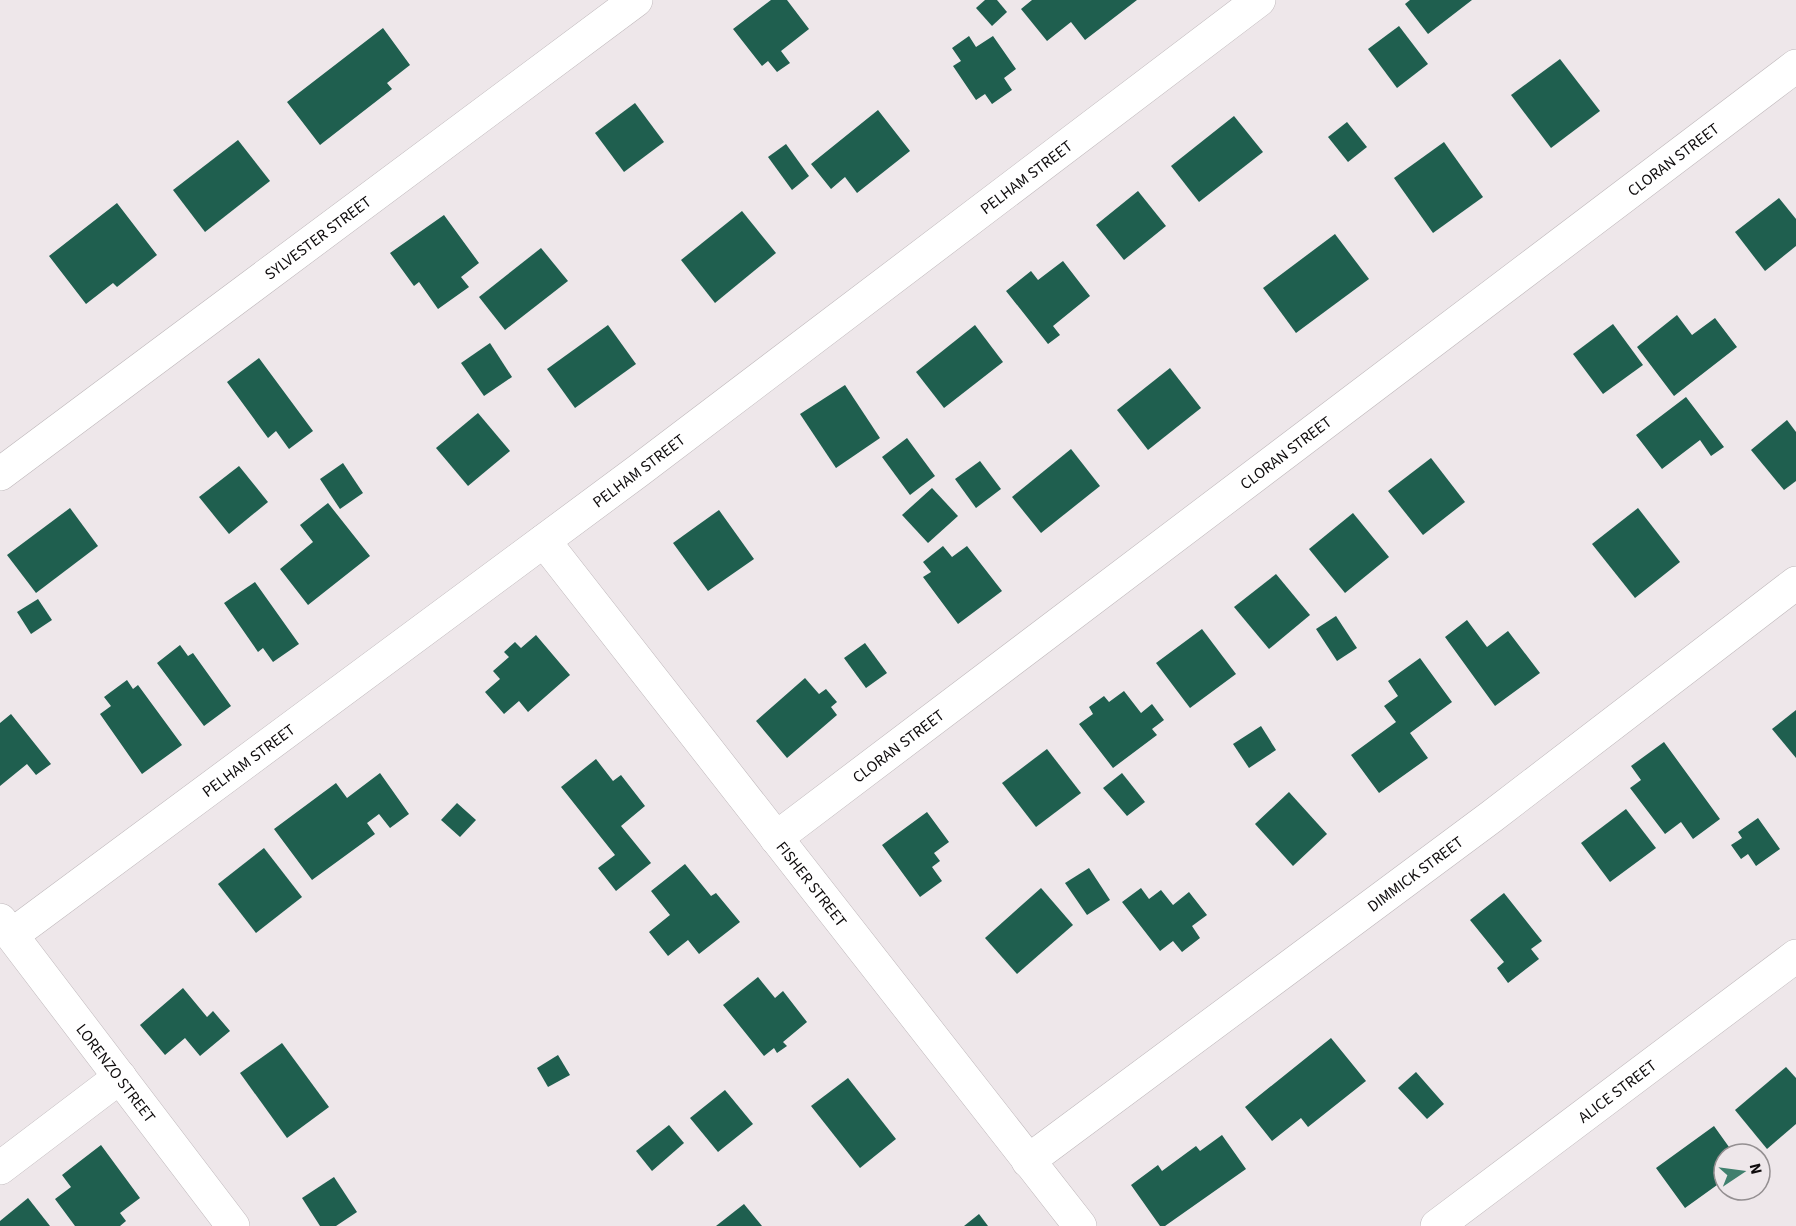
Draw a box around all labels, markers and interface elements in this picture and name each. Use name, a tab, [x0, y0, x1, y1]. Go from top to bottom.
street label: CLORAN STREET	[1623, 118, 1724, 202]
street label: PELHAM STREET	[976, 135, 1078, 220]
street label: SYLVESTER STREET	[260, 191, 376, 285]
street label: CLORAN STREET	[1236, 411, 1337, 495]
street label: PELHAM STREET	[588, 429, 690, 513]
street label: CLORAN STREET	[848, 704, 949, 788]
street label: PELHAM STREET	[198, 719, 300, 803]
street label: DIMMICK STREET	[1363, 831, 1468, 917]
street label: FISHER STREET	[771, 837, 852, 932]
street label: LORENZO STREET	[71, 1019, 161, 1128]
street label: ALICE STREET	[1574, 1055, 1661, 1128]
north arrow	[1712, 1142, 1772, 1202]
text: N	[1744, 1161, 1768, 1177]

